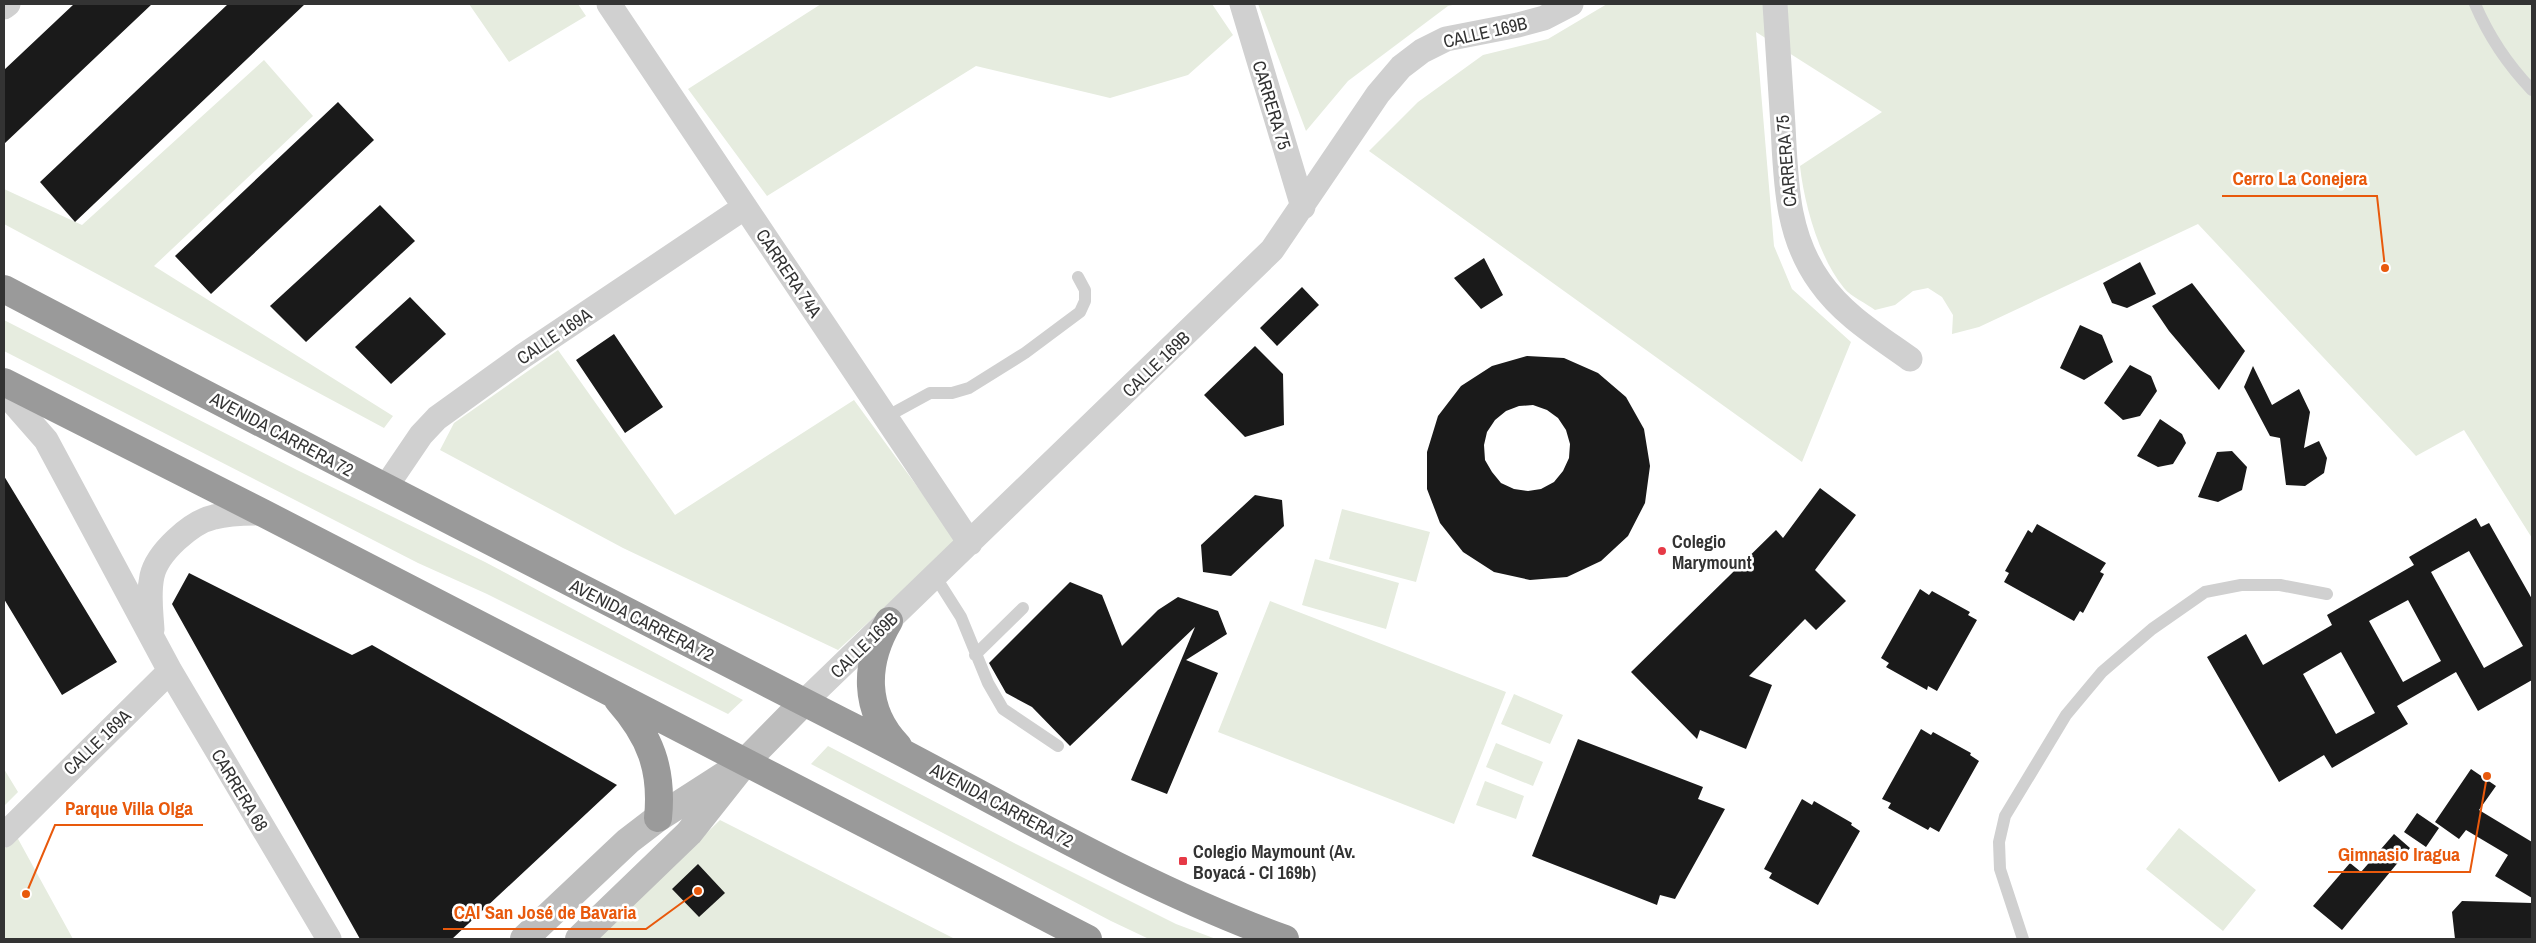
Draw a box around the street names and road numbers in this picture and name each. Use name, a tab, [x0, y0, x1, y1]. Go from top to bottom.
street label: CALLE 169B	[1441, 10, 1530, 54]
street label: CARRERA 75	[1247, 57, 1297, 153]
street label: CARRERA 75	[1770, 114, 1802, 208]
street label: CARRERA 74A	[750, 224, 828, 322]
street label: CALLE 169A	[512, 302, 596, 370]
street label: CALLE 169B	[1117, 325, 1195, 403]
street label: AVENIDA CARRERA 72	[205, 385, 358, 482]
street label: AVENIDA CARRERA 72	[565, 572, 718, 667]
street label: CALLE 169B	[825, 606, 903, 684]
street label: CALLE 169A	[58, 703, 136, 781]
street label: CARRERA 68	[206, 744, 274, 836]
street label: AVENIDA CARRERA 72	[925, 756, 1078, 853]

